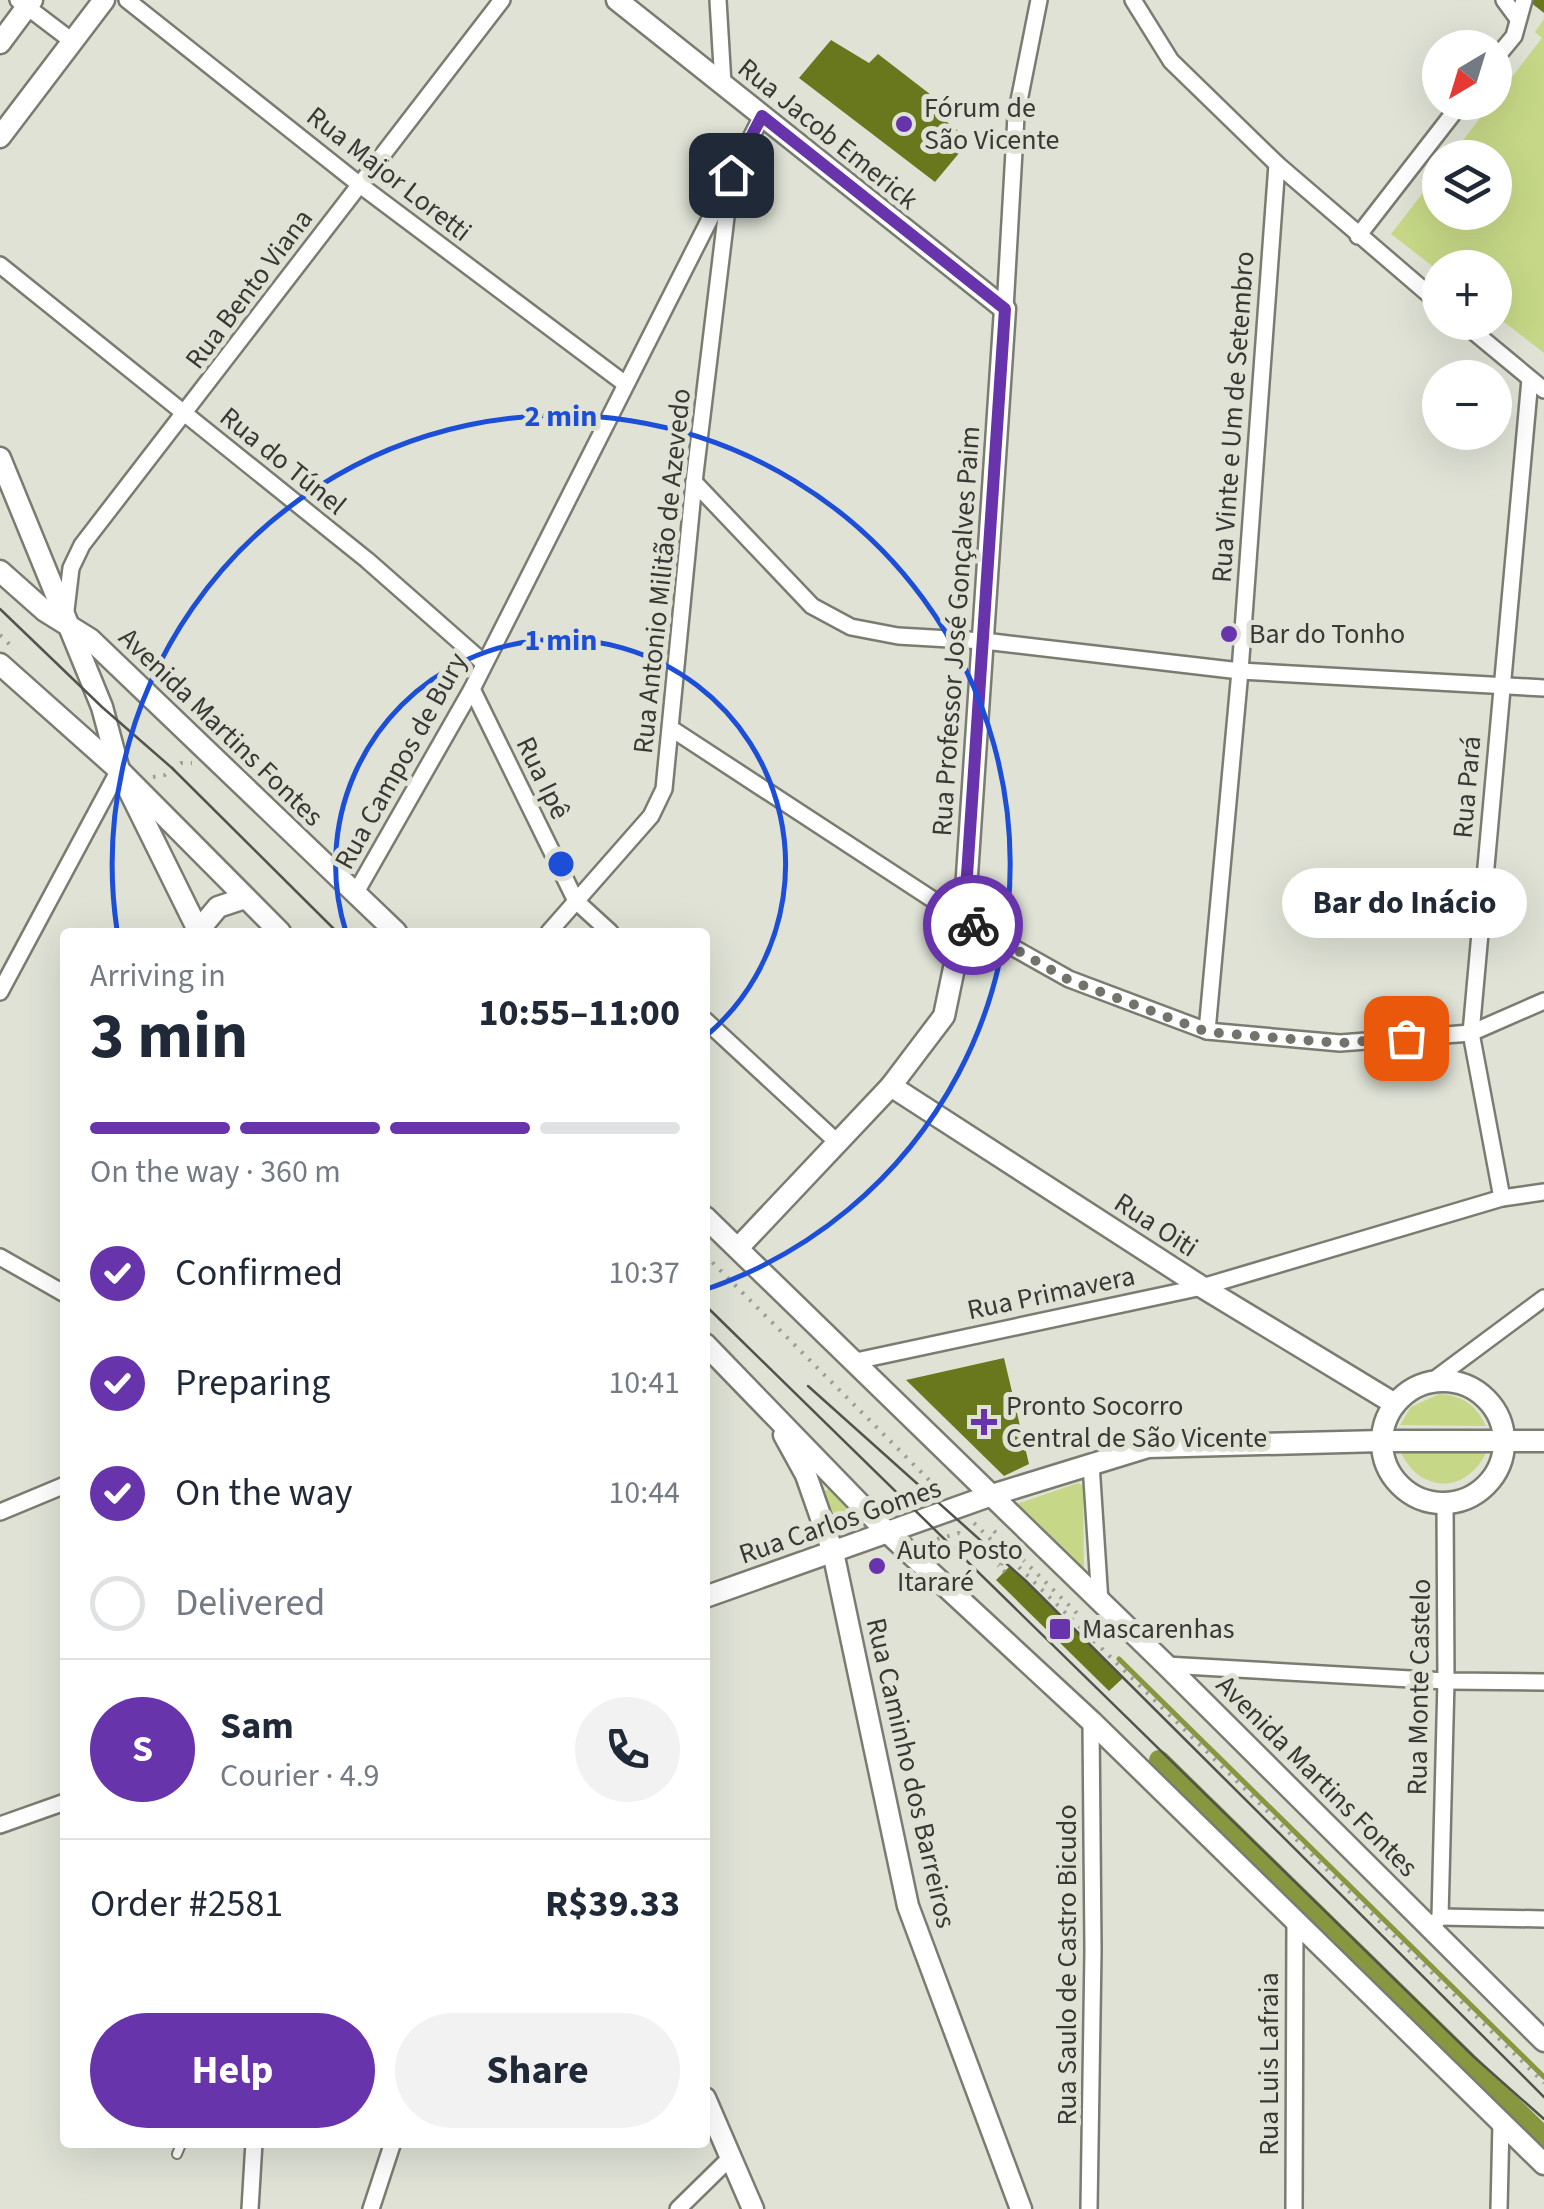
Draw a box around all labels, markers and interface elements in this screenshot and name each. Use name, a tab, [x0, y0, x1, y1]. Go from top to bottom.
north arrow	[1422, 30, 1512, 120]
map controls	[1422, 30, 1512, 450]
street label: Rua Jacob Emerick	[729, 49, 927, 219]
place label: Fórum de São Vicente	[924, 88, 1060, 160]
street label: Rua Major Loretti	[298, 97, 480, 251]
marker: Fórum de São Vicente	[893, 113, 915, 135]
pin	[689, 133, 774, 218]
button: layers	[1422, 140, 1512, 230]
icon: home	[704, 148, 759, 203]
street label: Rua Bento Viana	[175, 201, 323, 377]
street label: Rua Vinte e Um de Setembro	[1201, 250, 1265, 584]
button: +	[1422, 250, 1512, 340]
button: −	[1422, 360, 1512, 450]
street label: Rua Antonio Militão de Azevedo	[623, 386, 701, 756]
text: 2 min	[525, 395, 598, 438]
street label: Rua do Túnel	[211, 397, 355, 525]
street label: Rua Professor José Gonçalves Paim	[922, 424, 990, 838]
place label: Bar do Tonho	[1249, 614, 1405, 654]
street label: Avenida Martins Fontes	[110, 618, 332, 836]
text: 1 min	[525, 619, 598, 662]
marker: Bar do Tonho	[1218, 623, 1240, 645]
street label: Rua Campos de Bury	[325, 645, 477, 877]
street label: Rua Ipê	[506, 730, 580, 826]
street label: Rua Pará	[1443, 734, 1491, 840]
centre of rings	[543, 846, 579, 882]
callout: Bar do Inácio	[1284, 868, 1528, 938]
courier	[923, 875, 1023, 975]
text: Bar do Inácio	[1312, 880, 1497, 926]
icon: bike	[946, 898, 1001, 953]
text: Arriving in	[90, 953, 226, 999]
text: 10:55–11:00	[478, 986, 680, 1040]
text: 3 min	[90, 990, 248, 1083]
pin	[1364, 996, 1449, 1081]
icon: bag	[1379, 1011, 1434, 1066]
text: On the way · 360 m	[90, 1149, 341, 1195]
street label: Rua Oiti	[1106, 1183, 1206, 1267]
icon: check	[90, 1246, 145, 1301]
text: Confirmed	[175, 1246, 343, 1300]
text: 10:37	[608, 1250, 680, 1296]
street label: Rua Primavera	[963, 1256, 1139, 1330]
icon: check	[90, 1356, 145, 1411]
text: Preparing	[175, 1356, 330, 1410]
text: 10:41	[608, 1360, 680, 1406]
place label: Pronto Socorro Central de São Vicente	[1006, 1386, 1267, 1458]
marker: Pronto Socorro Central de São Vicente	[971, 1409, 997, 1435]
icon: check	[90, 1466, 145, 1521]
text: On the way	[175, 1466, 352, 1520]
street label: Rua Carlos Gomes	[733, 1468, 947, 1574]
text: 10:44	[608, 1470, 680, 1516]
place label: Auto Posto Itararé	[897, 1530, 1023, 1602]
marker: Auto Posto Itararé	[866, 1555, 888, 1577]
text: Delivered	[175, 1576, 325, 1630]
street label: Rua Monte Castelo	[1397, 1578, 1441, 1796]
place label: Mascarenhas	[1082, 1609, 1235, 1649]
street label: Rua Caminho dos Barreiros	[856, 1614, 966, 1932]
marker: Mascarenhas	[1047, 1616, 1073, 1642]
street label: Avenida Martins Fontes	[1207, 1666, 1427, 1886]
button: phone	[575, 1697, 680, 1802]
text: Sam	[220, 1699, 294, 1753]
text: S	[132, 1722, 153, 1776]
text: Courier · 4.9	[220, 1753, 380, 1799]
street label: Rua Saulo de Castro Bicudo	[1047, 1804, 1087, 2126]
text: Order #2581	[90, 1877, 283, 1931]
text: R$39.33	[545, 1877, 680, 1931]
street label: Rua Luis Lafraia	[1249, 1972, 1289, 2156]
button: Help	[90, 2013, 375, 2128]
button: Share	[395, 2013, 680, 2128]

